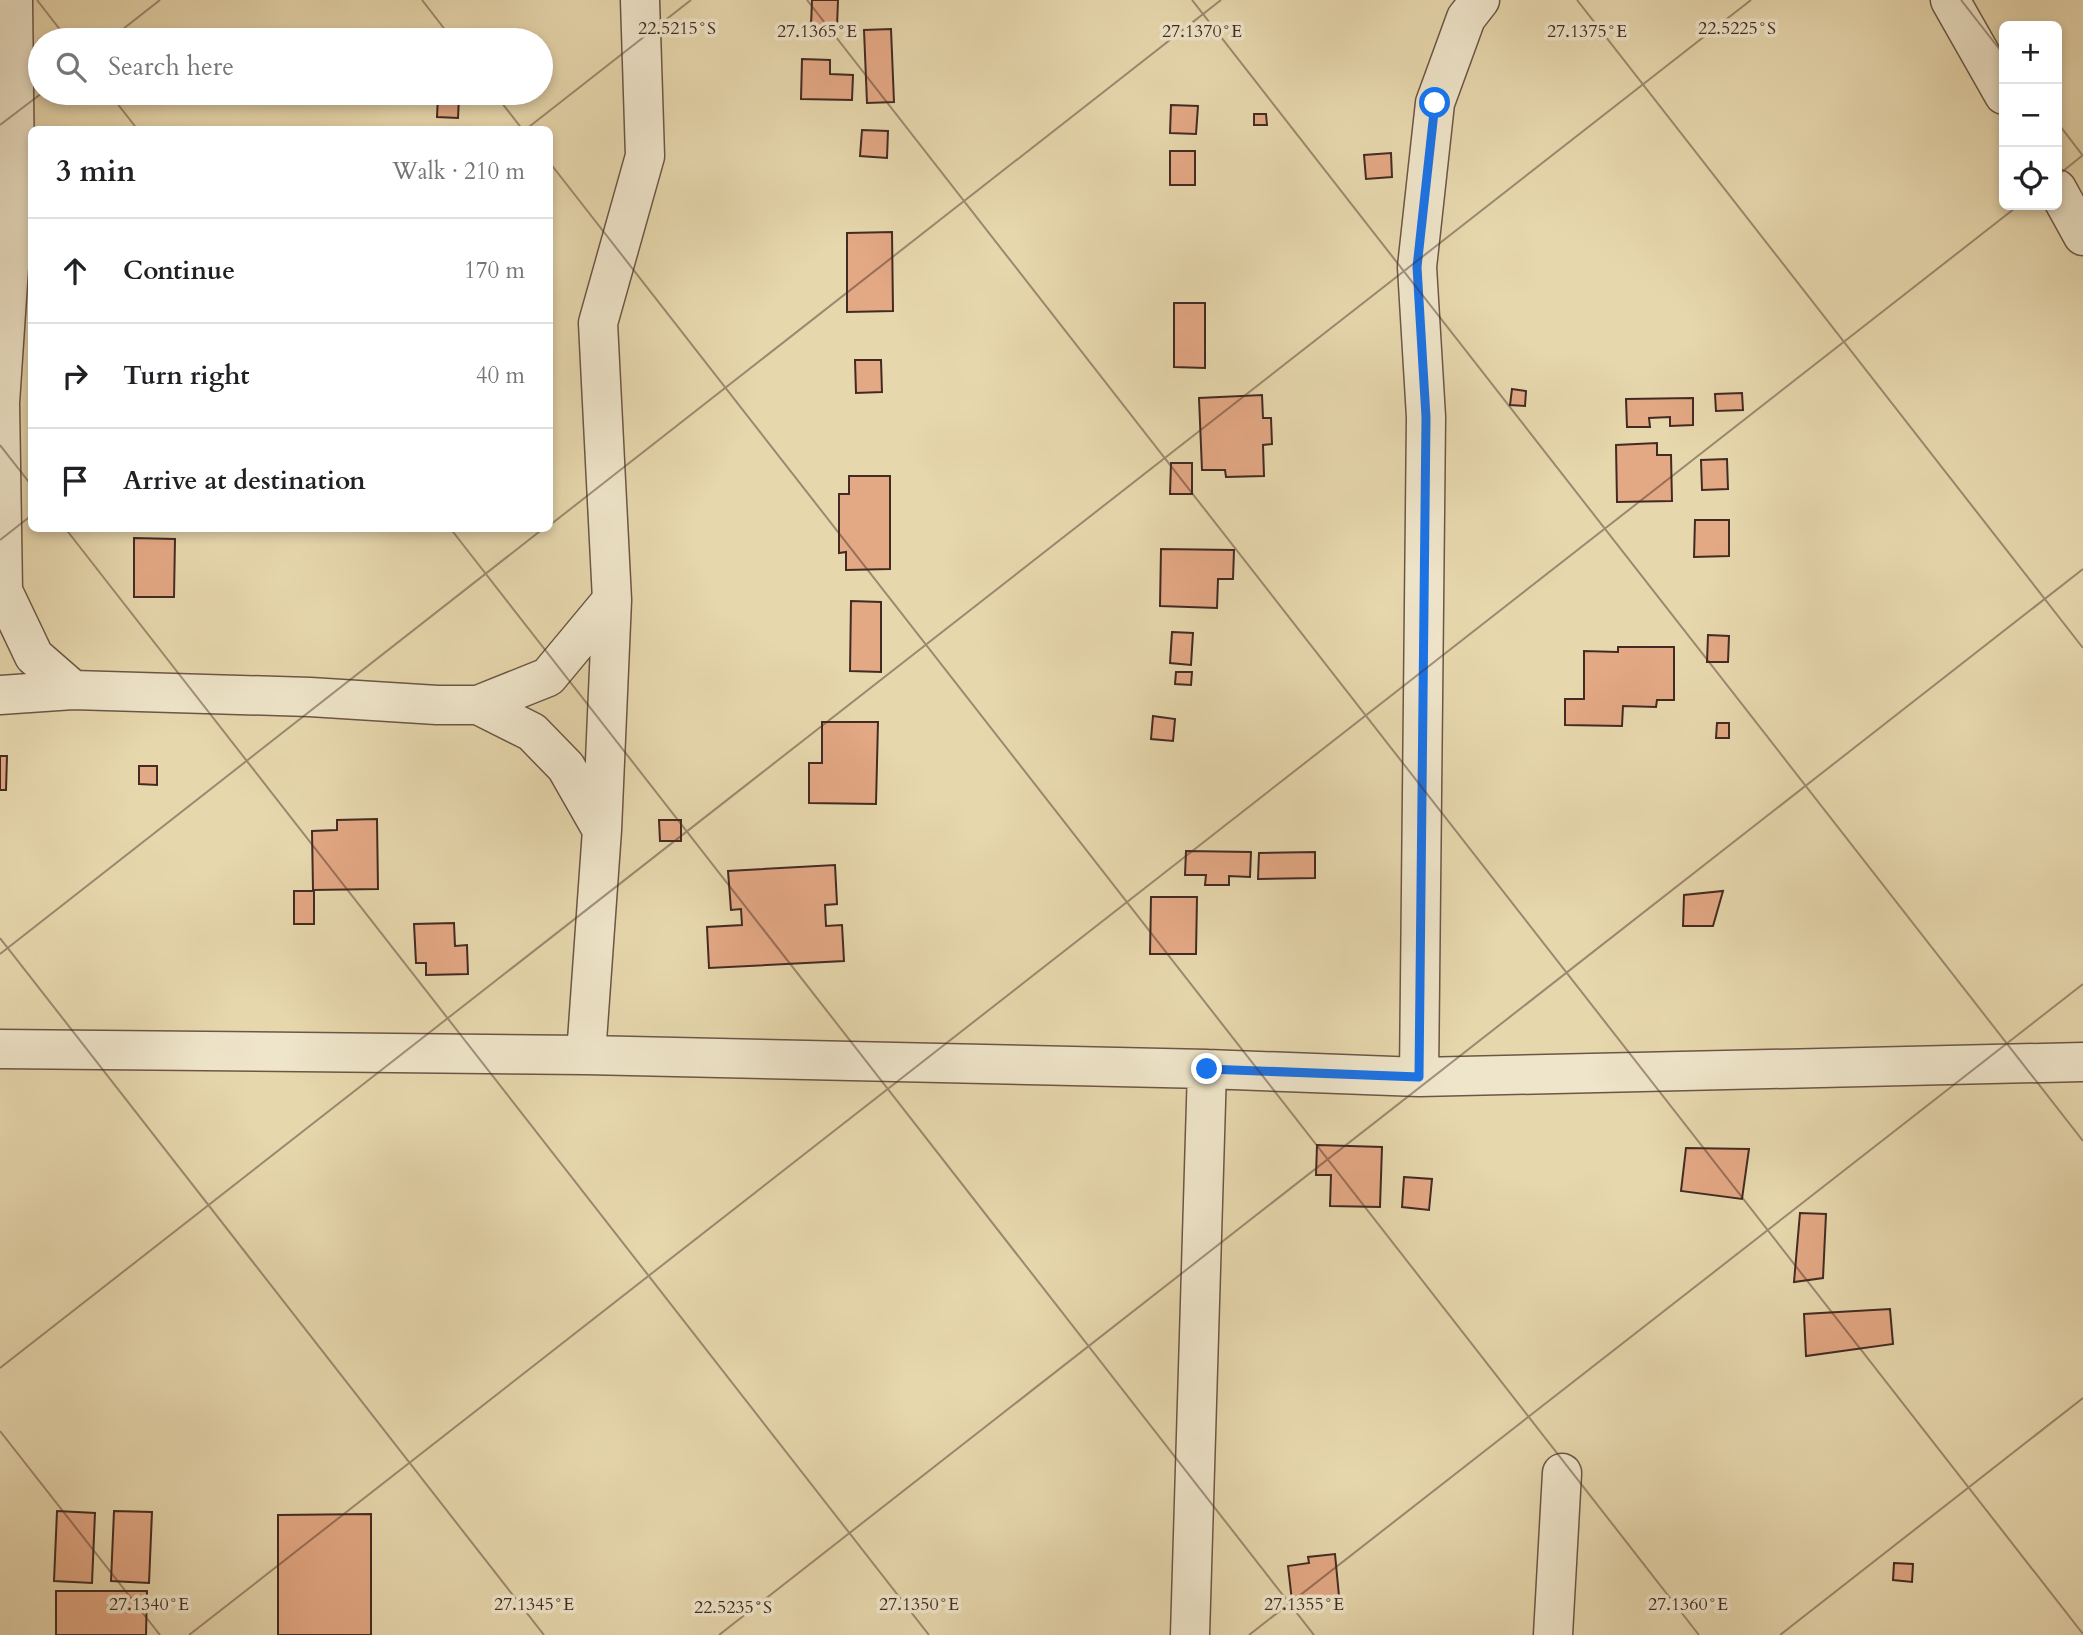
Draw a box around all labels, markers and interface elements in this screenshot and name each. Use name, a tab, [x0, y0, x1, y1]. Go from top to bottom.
text: 22.5215°S	[638, 16, 716, 41]
text: 22.5225°S	[1698, 16, 1776, 41]
text: 27.1365°E	[777, 19, 857, 44]
text: 27.1370°E	[1162, 19, 1242, 44]
text: 27.1375°E	[1547, 19, 1627, 44]
map controls	[1999, 21, 2062, 210]
button: +	[1999, 21, 2062, 84]
search box	[28, 28, 553, 105]
icon: search	[52, 48, 90, 86]
text: Search here	[108, 49, 234, 84]
button: −	[1999, 84, 2062, 147]
route start	[1419, 87, 1450, 118]
button: locate	[1999, 147, 2062, 210]
text: 3 min	[56, 151, 136, 192]
text: Walk · 210 m	[392, 156, 525, 187]
icon: ahead	[56, 252, 94, 290]
text: Continue	[123, 253, 235, 288]
text: 170 m	[464, 255, 525, 286]
icon: right	[56, 357, 94, 395]
text: Turn right	[123, 358, 250, 393]
text: 40 m	[476, 360, 525, 391]
icon: arrive	[56, 462, 94, 500]
text: Arrive at destination	[123, 463, 366, 498]
route end	[1191, 1053, 1222, 1084]
text: 27.1340°E	[109, 1592, 189, 1617]
text: 27.1345°E	[494, 1592, 574, 1617]
text: 27.1350°E	[879, 1592, 959, 1617]
text: 27.1355°E	[1264, 1592, 1344, 1617]
text: 27.1360°E	[1648, 1592, 1728, 1617]
text: 22.5235°S	[694, 1595, 772, 1620]

